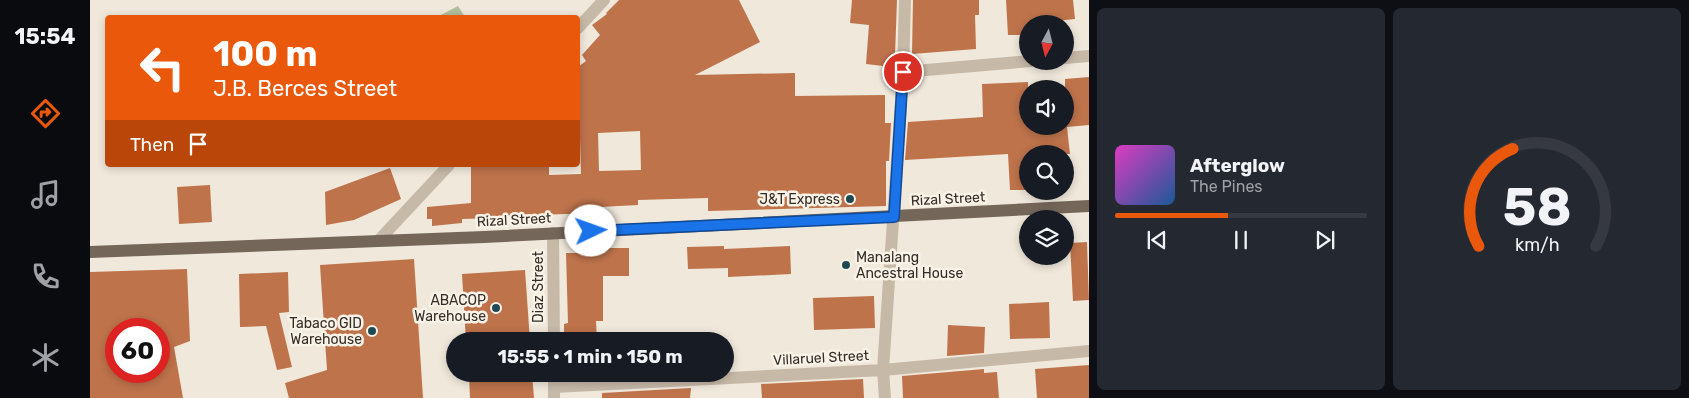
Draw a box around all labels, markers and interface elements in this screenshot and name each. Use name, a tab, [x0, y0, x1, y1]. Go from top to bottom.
north arrow	[1019, 15, 1074, 70]
map controls	[1019, 15, 1074, 265]
text: 15:54	[15, 23, 75, 50]
text: 100 m	[213, 33, 318, 75]
icon: left	[130, 35, 195, 100]
pin	[882, 51, 924, 93]
icon: arrive	[889, 58, 917, 86]
text: J.B. Berces Street	[213, 75, 397, 102]
button: sound	[1019, 80, 1074, 135]
icon: directions	[28, 96, 63, 131]
icon: arrive	[184, 130, 212, 158]
text: Then	[130, 133, 174, 156]
button: search	[1019, 145, 1074, 200]
text: Afterglow	[1190, 154, 1285, 177]
text: 58	[1503, 176, 1571, 238]
icon: music	[28, 177, 63, 212]
text: The Pines	[1190, 177, 1263, 196]
street label: Rizal Street	[910, 189, 986, 209]
place label: J&T Express	[759, 191, 840, 208]
marker: J&T Express	[844, 193, 856, 205]
position arrow	[564, 204, 616, 256]
street label: Rizal Street	[476, 210, 552, 230]
button: layers	[1019, 210, 1074, 265]
icon: previous	[1143, 226, 1171, 254]
icon: pause	[1227, 226, 1255, 254]
icon: next	[1311, 226, 1339, 254]
text: km/h	[1515, 234, 1559, 255]
place label: Manalang Ancestral House	[856, 249, 963, 282]
street label: Diaz Street	[530, 251, 547, 323]
icon: phone	[28, 259, 63, 294]
marker: Manalang Ancestral House	[840, 259, 852, 271]
place label: ABACOP Warehouse	[414, 292, 486, 325]
marker: ABACOP Warehouse	[490, 302, 502, 314]
place label: Tabaco GID Warehouse	[289, 315, 362, 348]
speed limit sign: 60	[105, 318, 170, 383]
marker: Tabaco GID Warehouse	[366, 325, 378, 337]
icon: climate	[28, 340, 63, 375]
text: 15:55 · 1 min · 150 m	[497, 345, 683, 368]
street label: Villaruel Street	[773, 347, 870, 369]

